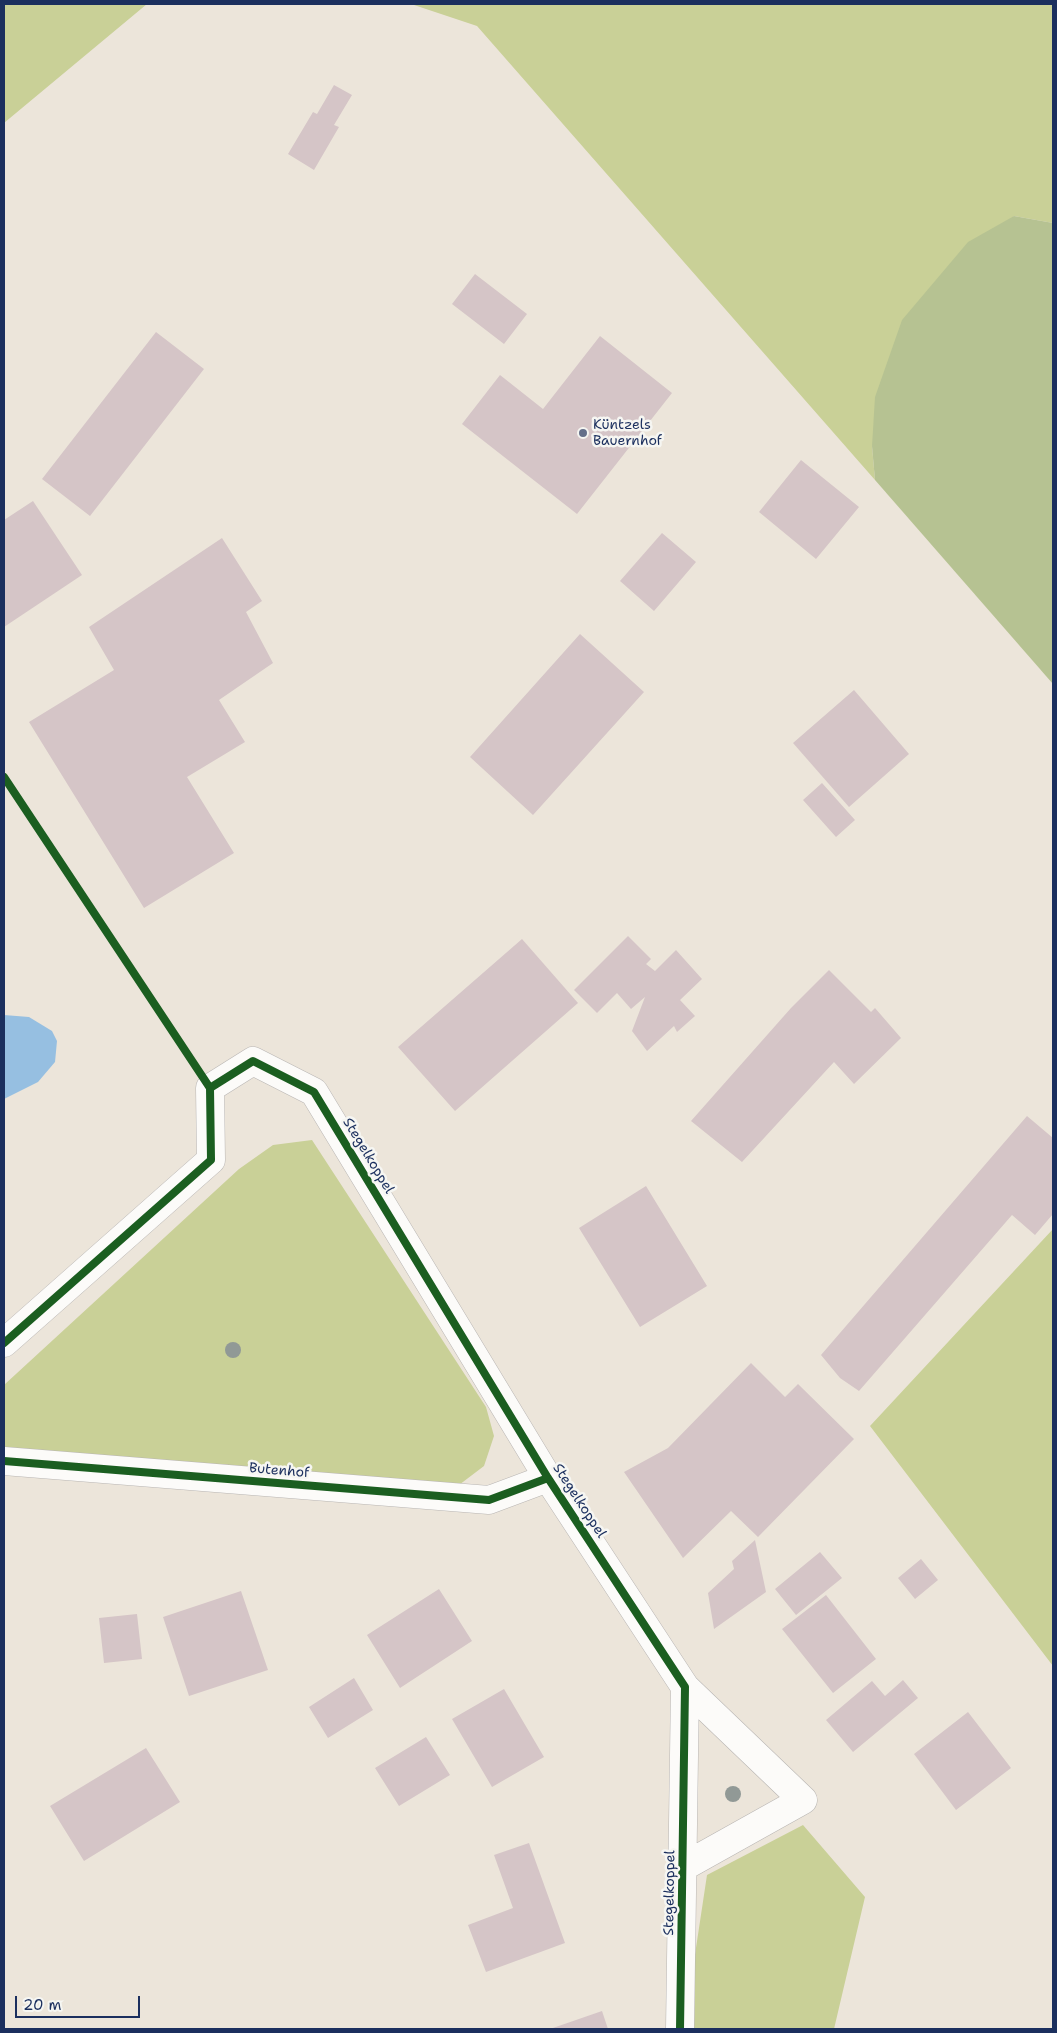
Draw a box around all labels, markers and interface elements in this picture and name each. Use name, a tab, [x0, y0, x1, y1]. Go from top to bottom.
place label: Küntzels Bauernhof	[593, 417, 662, 450]
marker: Küntzels Bauernhof	[577, 427, 589, 439]
street label: Stegelkoppel	[339, 1115, 397, 1197]
street label: Butenhof	[248, 1460, 310, 1482]
street label: Stegelkoppel	[549, 1461, 609, 1541]
street label: Stegelkoppel	[661, 1850, 679, 1936]
scale bar	[18, 1986, 142, 2018]
text: 20 m	[23, 1995, 62, 2015]

